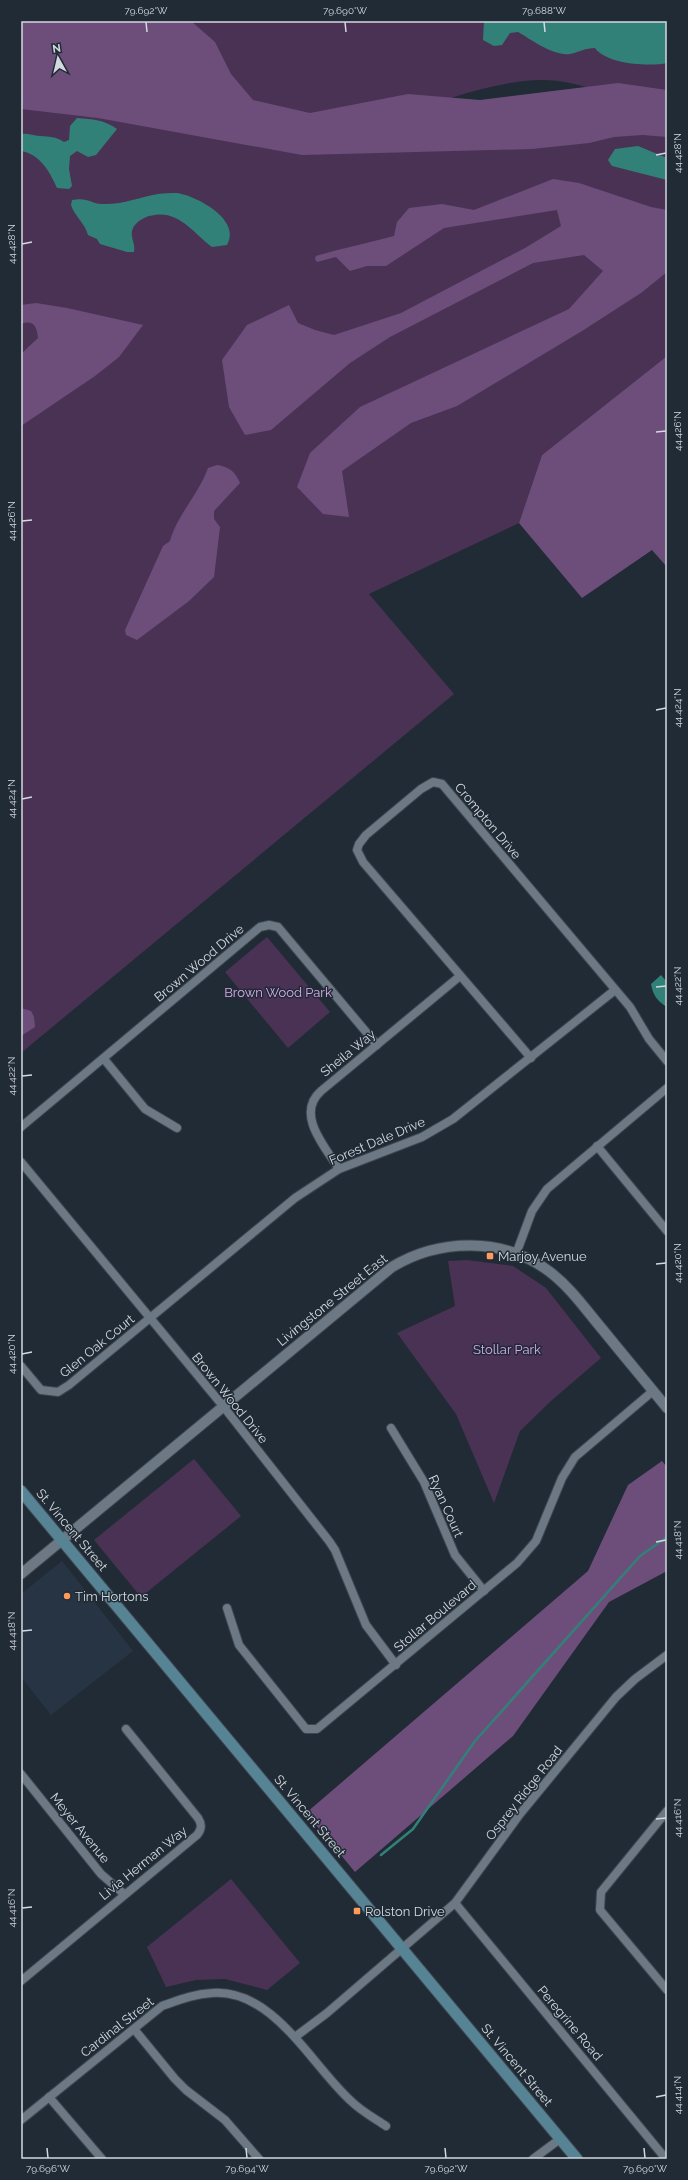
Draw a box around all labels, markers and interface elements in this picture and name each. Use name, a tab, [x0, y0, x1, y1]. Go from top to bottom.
text: 79.692°W	[124, 5, 168, 16]
text: 79.690°W	[323, 5, 368, 16]
text: 79.688°W	[522, 5, 567, 16]
north arrow	[38, 38, 78, 78]
text: N	[52, 42, 62, 56]
text: 44.428°N	[672, 133, 683, 173]
text: 44.428°N	[6, 224, 17, 264]
text: 44.426°N	[672, 411, 683, 451]
text: 44.426°N	[6, 501, 17, 541]
text: 44.424°N	[672, 688, 683, 728]
text: 44.424°N	[6, 779, 17, 819]
street label: Crompton Drive	[452, 780, 524, 862]
street label: Brown Wood Drive	[151, 921, 247, 1005]
text: 44.422°N	[672, 967, 683, 1005]
park label: Brown Wood Park	[224, 985, 332, 1000]
street label: Sheila Way	[318, 1026, 378, 1080]
text: 44.422°N	[6, 1057, 17, 1095]
street label: Forest Dale Drive	[327, 1114, 428, 1168]
text: 44.420°N	[672, 1243, 683, 1283]
place label: Marjoy Avenue	[498, 1249, 587, 1264]
street label: Livingstone Street East	[274, 1250, 391, 1349]
marker: Marjoy Avenue	[485, 1251, 495, 1261]
street label: Glen Oak Court	[57, 1311, 138, 1381]
text: 44.420°N	[6, 1334, 17, 1374]
park label: Stollar Park	[473, 1342, 541, 1357]
street label: Brown Wood Drive	[189, 1350, 271, 1447]
street label: Ryan Court	[426, 1473, 467, 1540]
street label: St. Vincent Street	[33, 1486, 111, 1575]
text: 44.418°N	[672, 1521, 683, 1559]
street label: Stollar Boulevard	[391, 1577, 479, 1655]
place label: Tim Hortons	[75, 1589, 149, 1604]
marker: Tim Hortons	[62, 1591, 72, 1601]
text: 44.418°N	[6, 1612, 17, 1650]
street label: Osprey Ridge Road	[483, 1743, 565, 1843]
street label: St. Vincent Street	[271, 1772, 349, 1861]
street label: Meyer Avenue	[47, 1790, 113, 1866]
text: 44.416°N	[672, 1799, 683, 1837]
street label: Livia Herman Way	[96, 1823, 190, 1903]
text: 44.416°N	[6, 1889, 17, 1927]
place label: Rolston Drive	[365, 1904, 445, 1919]
marker: Rolston Drive	[352, 1906, 362, 1916]
street label: Peregrine Road	[534, 1983, 606, 2063]
street label: Cardinal Street	[78, 1993, 157, 2060]
street label: St. Vincent Street	[478, 2021, 556, 2110]
text: 44.414°N	[672, 2076, 683, 2114]
text: 79.696°W	[26, 2163, 71, 2174]
text: 79.694°W	[225, 2163, 269, 2174]
text: 79.692°W	[424, 2163, 468, 2174]
text: 79.690°W	[623, 2163, 668, 2174]

